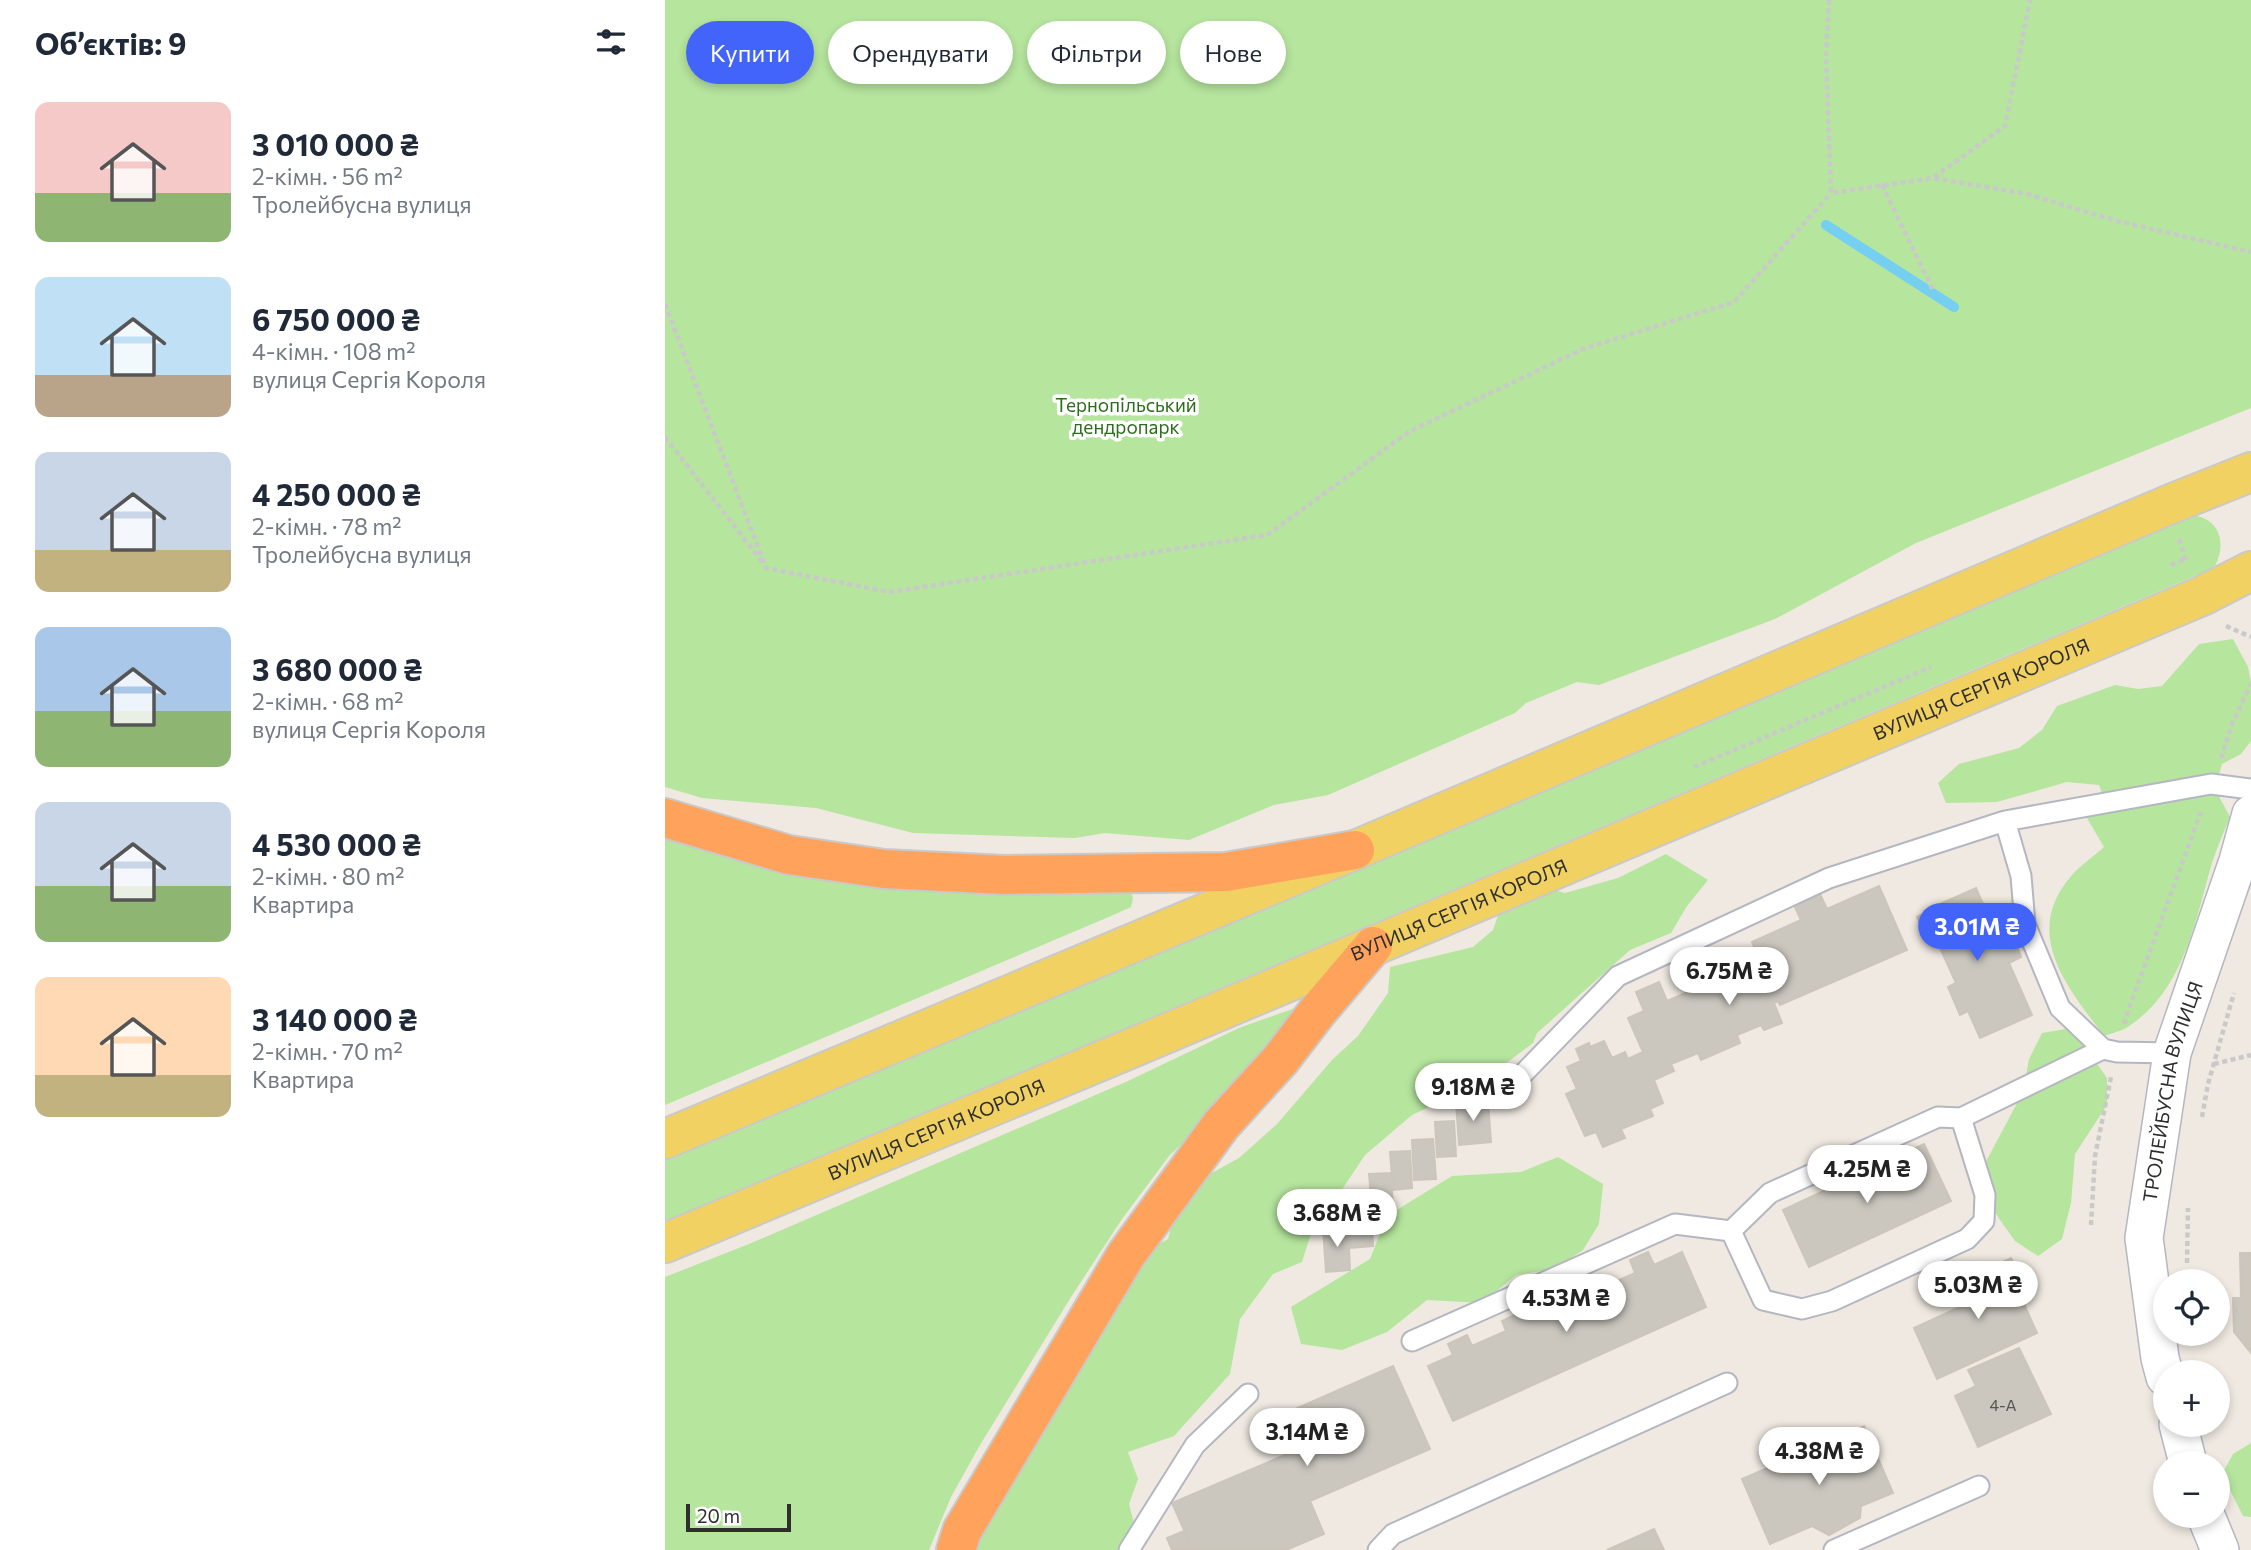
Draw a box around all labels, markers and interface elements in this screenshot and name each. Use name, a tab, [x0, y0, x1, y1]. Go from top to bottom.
chip: Купити	[686, 21, 814, 84]
chip: Орендувати	[828, 21, 1013, 84]
chip: Фільтри	[1027, 21, 1166, 84]
chip: Нове	[1180, 21, 1286, 84]
icon: filters	[592, 23, 630, 61]
text: Об’єктів: 9	[35, 24, 186, 61]
text: 3 010 000 ₴	[252, 125, 419, 162]
icon: home	[91, 130, 175, 214]
text: 2-кімн. · 56 m²	[252, 162, 403, 190]
text: Тролейбусна вулиця	[252, 190, 472, 218]
text: 6 750 000 ₴	[252, 300, 420, 337]
icon: home	[91, 305, 175, 389]
text: 4-кімн. · 108 m²	[252, 337, 415, 365]
text: вулиця Сергія Короля	[252, 365, 486, 393]
park label: Тернопільський дендропарк	[1055, 393, 1197, 438]
text: 4 250 000 ₴	[252, 475, 421, 512]
icon: home	[91, 480, 175, 564]
text: 2-кімн. · 78 m²	[252, 512, 402, 540]
text: Тролейбусна вулиця	[252, 540, 472, 568]
street label: ВУЛИЦЯ СЕРГІЯ КОРОЛЯ	[1869, 633, 2093, 745]
text: 3 680 000 ₴	[252, 650, 422, 687]
icon: home	[91, 655, 175, 739]
text: 2-кімн. · 68 m²	[252, 687, 403, 715]
text: вулиця Сергія Короля	[252, 715, 486, 743]
text: 4 530 000 ₴	[252, 825, 421, 862]
icon: home	[91, 830, 175, 914]
street label: ВУЛИЦЯ СЕРГІЯ КОРОЛЯ	[1347, 853, 1571, 965]
text: 2-кімн. · 80 m²	[252, 862, 405, 890]
text: Квартира	[252, 890, 354, 918]
pin: 3.01M ₴	[1912, 904, 2042, 963]
text: 3.01M ₴	[1934, 912, 2020, 940]
pin: 6.75M ₴	[1664, 948, 1794, 1007]
text: 6.75M ₴	[1686, 956, 1772, 984]
street label: ТРОЛЕЙБУСНА ВУЛИЦЯ	[2138, 978, 2207, 1204]
text: 3 140 000 ₴	[252, 1000, 417, 1037]
icon: home	[91, 1005, 175, 1089]
text: 2-кімн. · 70 m²	[252, 1037, 403, 1065]
pin: 9.18M ₴	[1408, 1064, 1538, 1123]
text: Квартира	[252, 1065, 354, 1093]
text: 9.18M ₴	[1431, 1072, 1515, 1100]
street label: ВУЛИЦЯ СЕРГІЯ КОРОЛЯ	[824, 1074, 1048, 1185]
pin: 4.25M ₴	[1802, 1146, 1932, 1205]
text: 4.25M ₴	[1823, 1154, 1911, 1182]
pin: 3.68M ₴	[1272, 1190, 1402, 1249]
text: 3.68M ₴	[1293, 1198, 1381, 1226]
pin: 5.03M ₴	[1913, 1262, 2043, 1321]
map controls	[2153, 1269, 2230, 1528]
button: locate	[2153, 1269, 2230, 1346]
text: 5.03M ₴	[1934, 1270, 2022, 1298]
pin: 4.53M ₴	[1501, 1274, 1631, 1334]
text: 4.53M ₴	[1522, 1283, 1610, 1311]
button: +	[2153, 1360, 2230, 1437]
house number: 4-А	[1989, 1395, 2017, 1414]
pin: 3.14M ₴	[1242, 1408, 1372, 1468]
text: 3.14M ₴	[1266, 1417, 1348, 1445]
pin: 4.38M ₴	[1754, 1428, 1884, 1487]
text: 4.38M ₴	[1775, 1436, 1863, 1464]
button: −	[2153, 1451, 2230, 1528]
scale bar	[686, 1501, 791, 1533]
text: 20 m	[697, 1504, 740, 1527]

